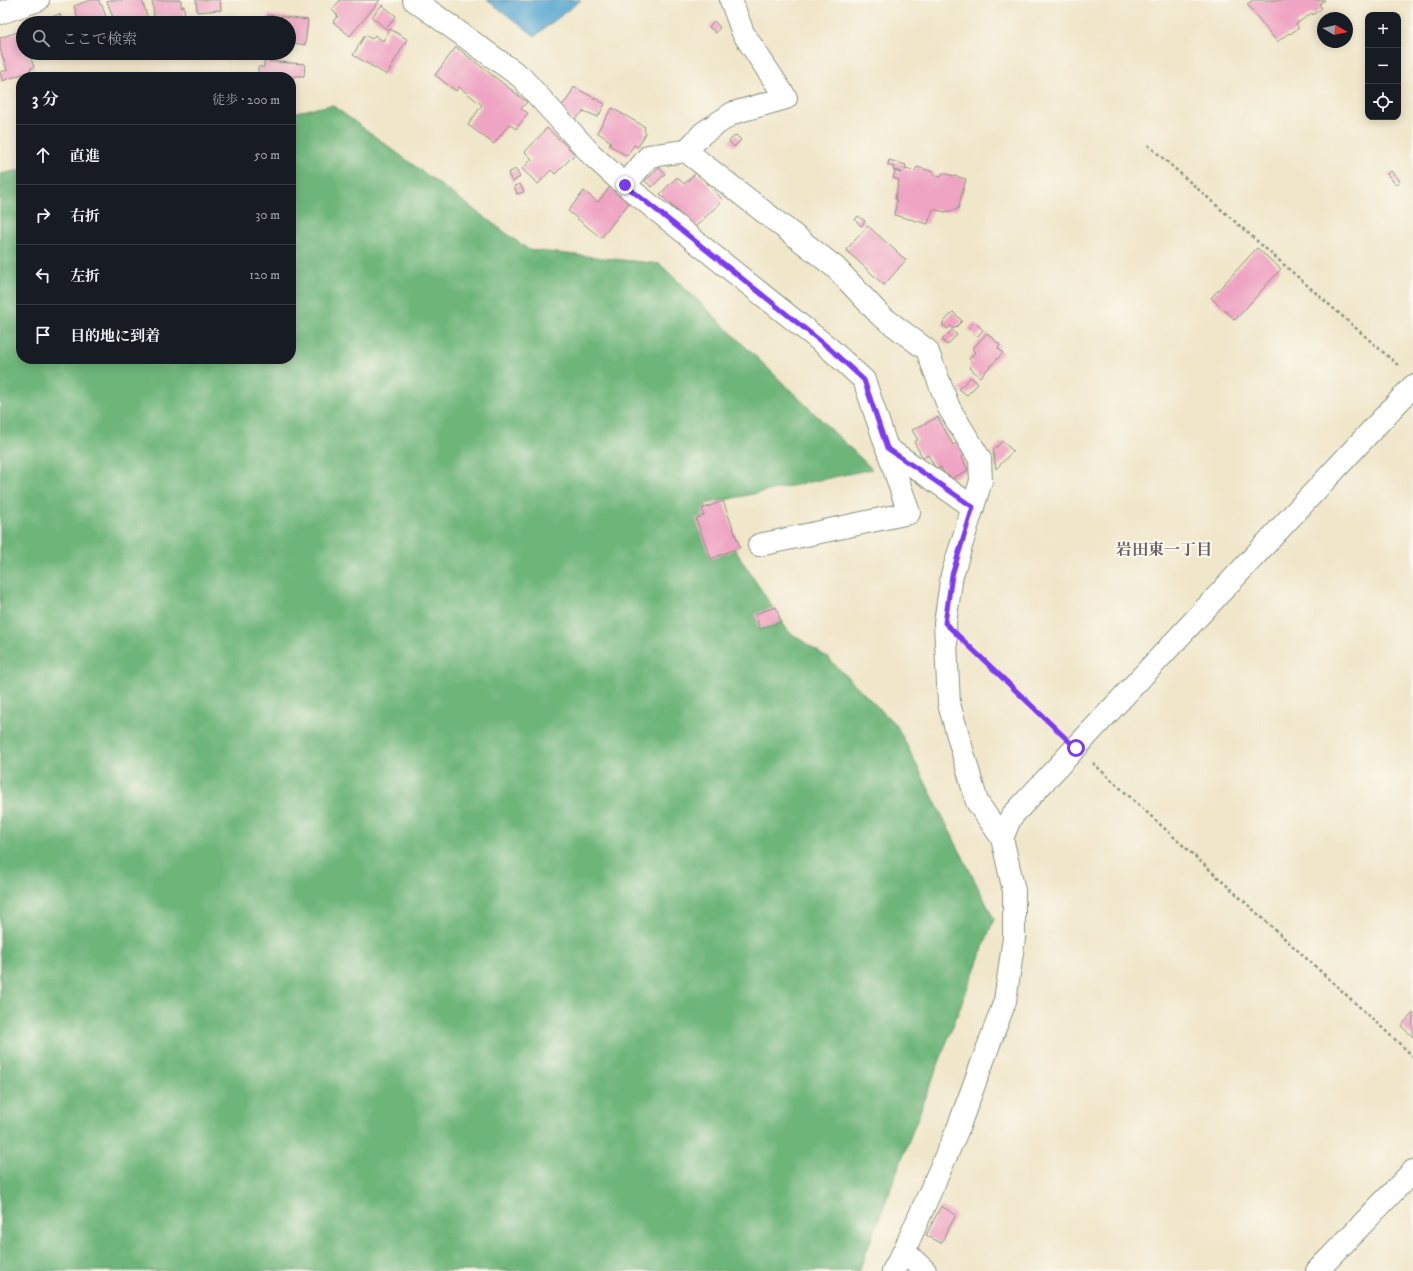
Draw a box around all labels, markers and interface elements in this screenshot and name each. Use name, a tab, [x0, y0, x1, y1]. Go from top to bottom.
north arrow	[1317, 12, 1353, 48]
map controls	[1365, 12, 1401, 120]
button: +	[1365, 12, 1401, 48]
search box	[16, 16, 296, 60]
icon: search	[30, 27, 52, 49]
text: ここで検索	[62, 30, 137, 49]
button: −	[1365, 48, 1401, 84]
button: locate	[1365, 84, 1401, 120]
text: 3 分	[32, 89, 59, 111]
text: 徒歩 · 200 m	[212, 92, 280, 108]
icon: ahead	[32, 144, 54, 166]
text: 直進	[70, 147, 100, 166]
text: 50 m	[254, 147, 280, 163]
route end	[616, 176, 634, 194]
icon: right	[32, 204, 54, 226]
text: 右折	[70, 207, 100, 226]
text: 30 m	[256, 207, 280, 223]
icon: left	[32, 264, 54, 286]
text: 左折	[70, 267, 100, 286]
text: 120 m	[249, 267, 280, 283]
icon: arrive	[32, 324, 54, 346]
text: 目的地に到着	[70, 327, 160, 346]
district label: 岩田東一丁目	[1116, 540, 1212, 560]
route start	[1067, 739, 1085, 757]

